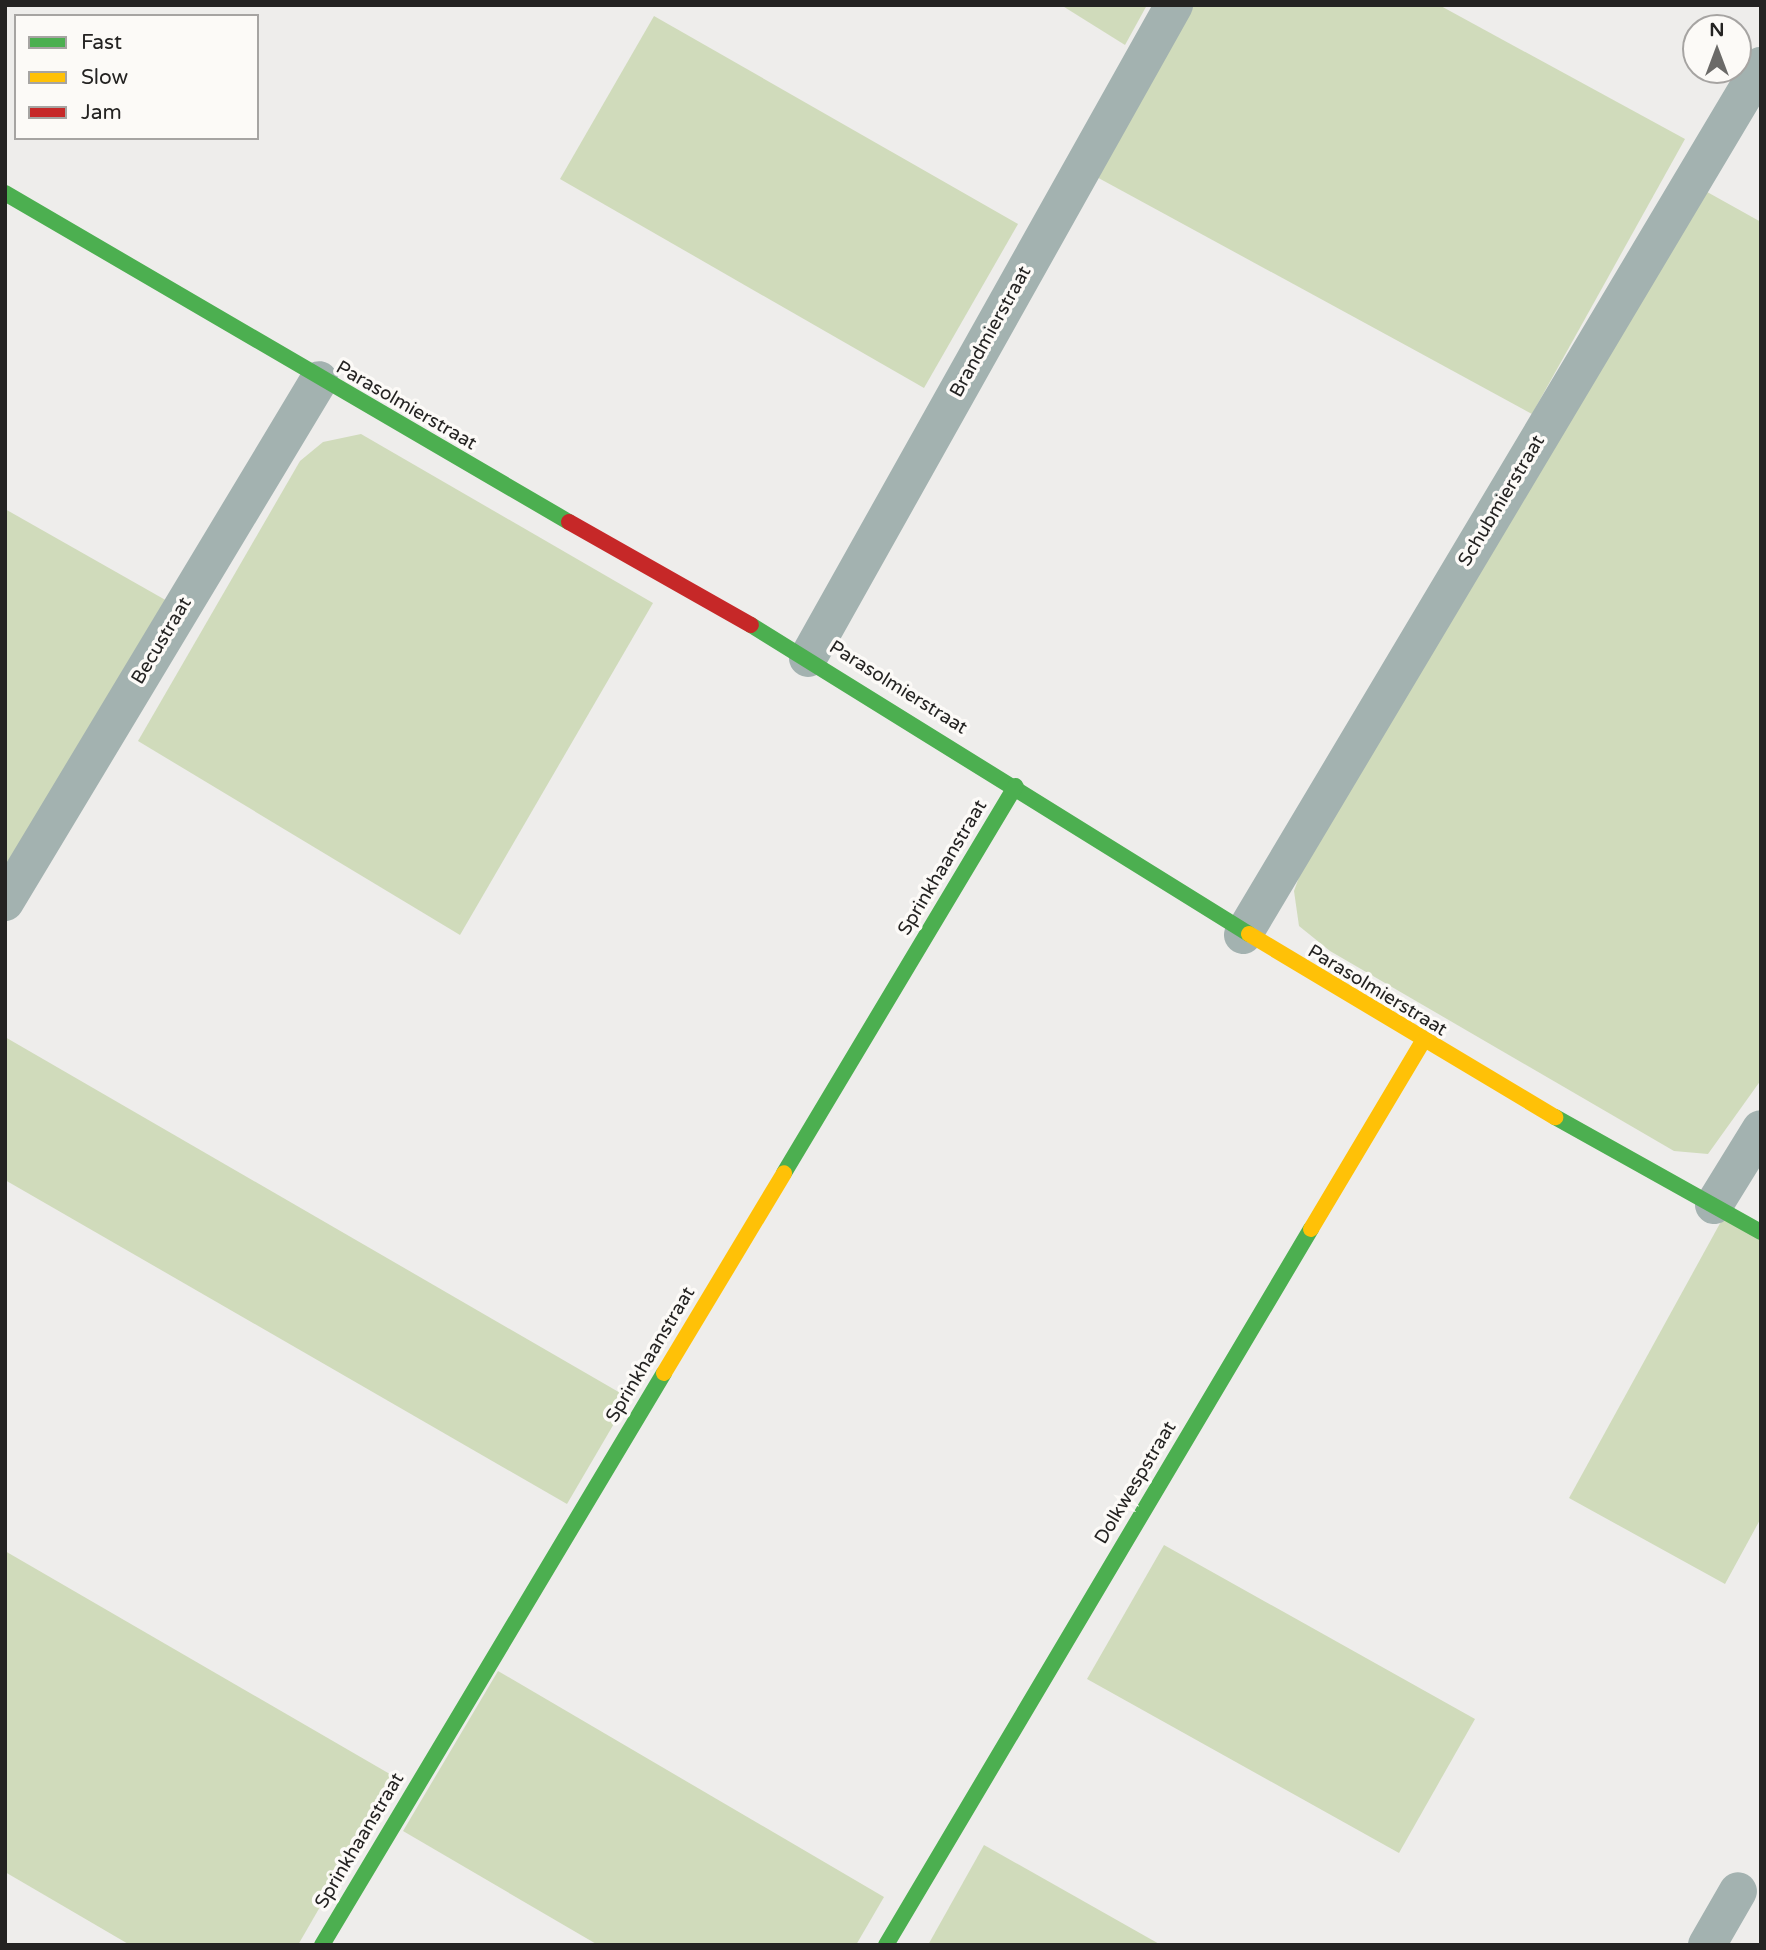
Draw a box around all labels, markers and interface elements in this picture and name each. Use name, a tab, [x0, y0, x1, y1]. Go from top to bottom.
legend	[14, 14, 259, 140]
north arrow	[1682, 14, 1752, 84]
text: N	[1709, 19, 1725, 41]
text: Fast	[81, 30, 122, 55]
text: Slow	[81, 65, 128, 90]
text: Jam	[81, 100, 122, 125]
street label: Brandmierstraat	[945, 262, 1037, 402]
street label: Parasolmierstraat	[332, 357, 480, 455]
street label: Schubmierstraat	[1454, 431, 1550, 571]
street label: Becustraat	[127, 593, 197, 689]
street label: Parasolmierstraat	[825, 636, 971, 740]
street label: Sprinkhaanstraat	[894, 796, 992, 940]
street label: Parasolmierstraat	[1303, 940, 1451, 1042]
street label: Sprinkhaanstraat	[602, 1283, 700, 1427]
street label: Dolkwespstraat	[1090, 1417, 1182, 1549]
street label: Sprinkhaanstraat	[311, 1769, 409, 1913]

